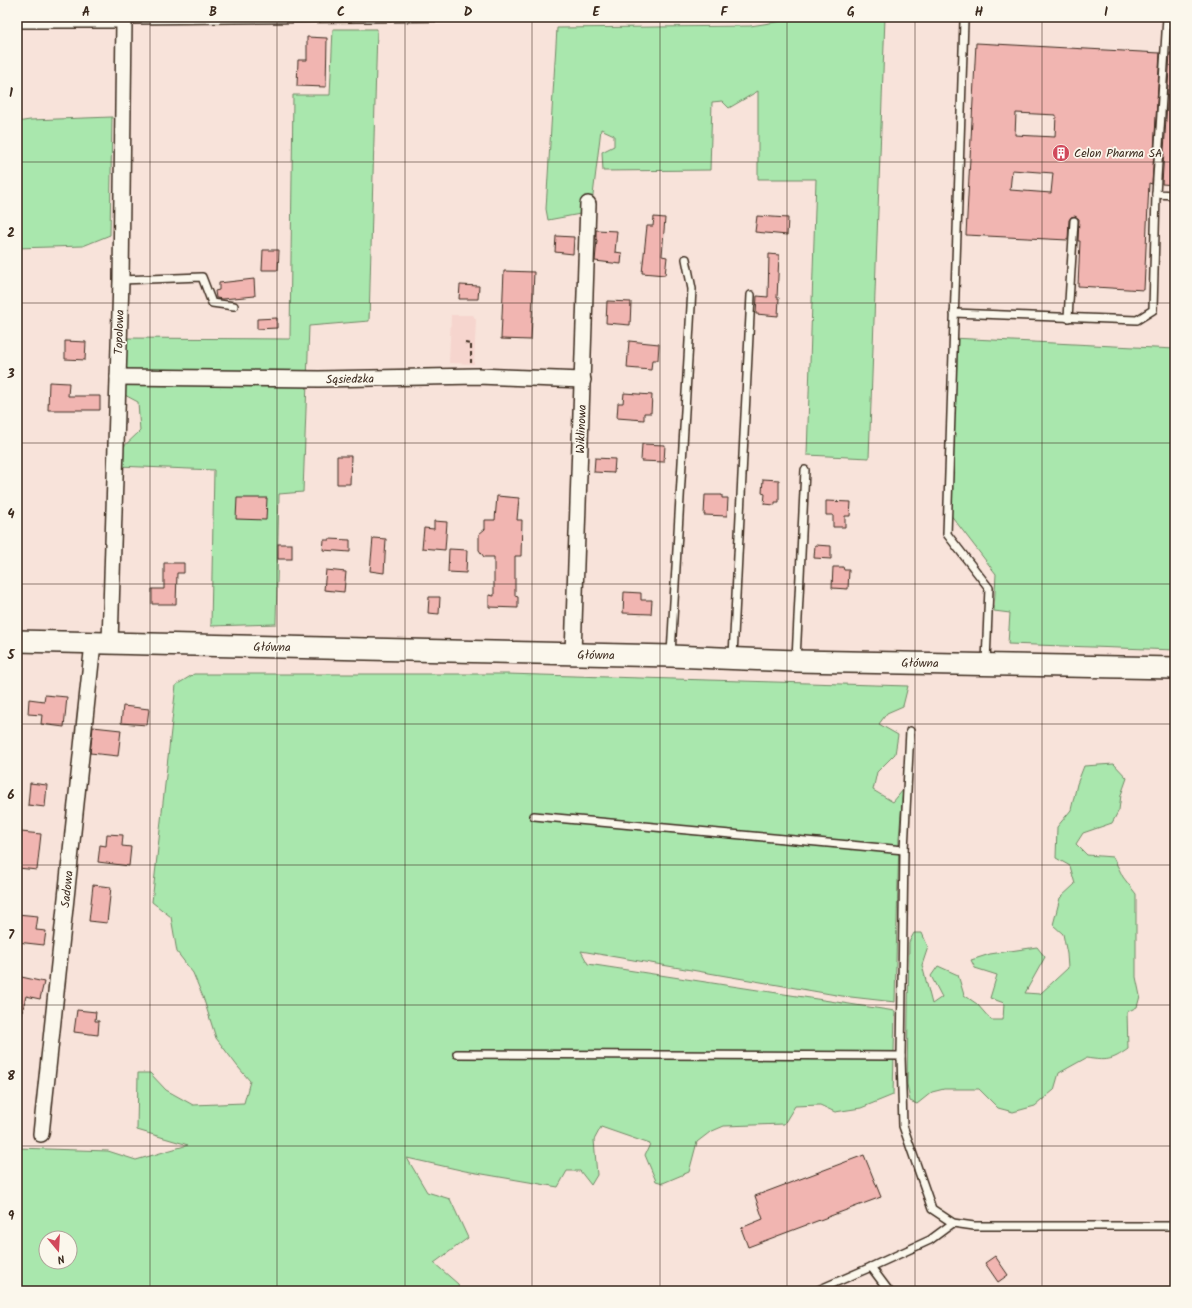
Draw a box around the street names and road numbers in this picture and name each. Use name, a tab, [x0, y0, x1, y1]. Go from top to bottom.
street label: Topolowa	[109, 309, 130, 355]
street label: Sąsiedzka	[326, 370, 375, 389]
street label: Wiklinowa	[571, 404, 592, 454]
street label: Główna	[253, 638, 291, 657]
street label: Główna	[577, 646, 615, 665]
street label: Główna	[901, 654, 939, 673]
street label: Sadowa	[56, 869, 79, 909]

